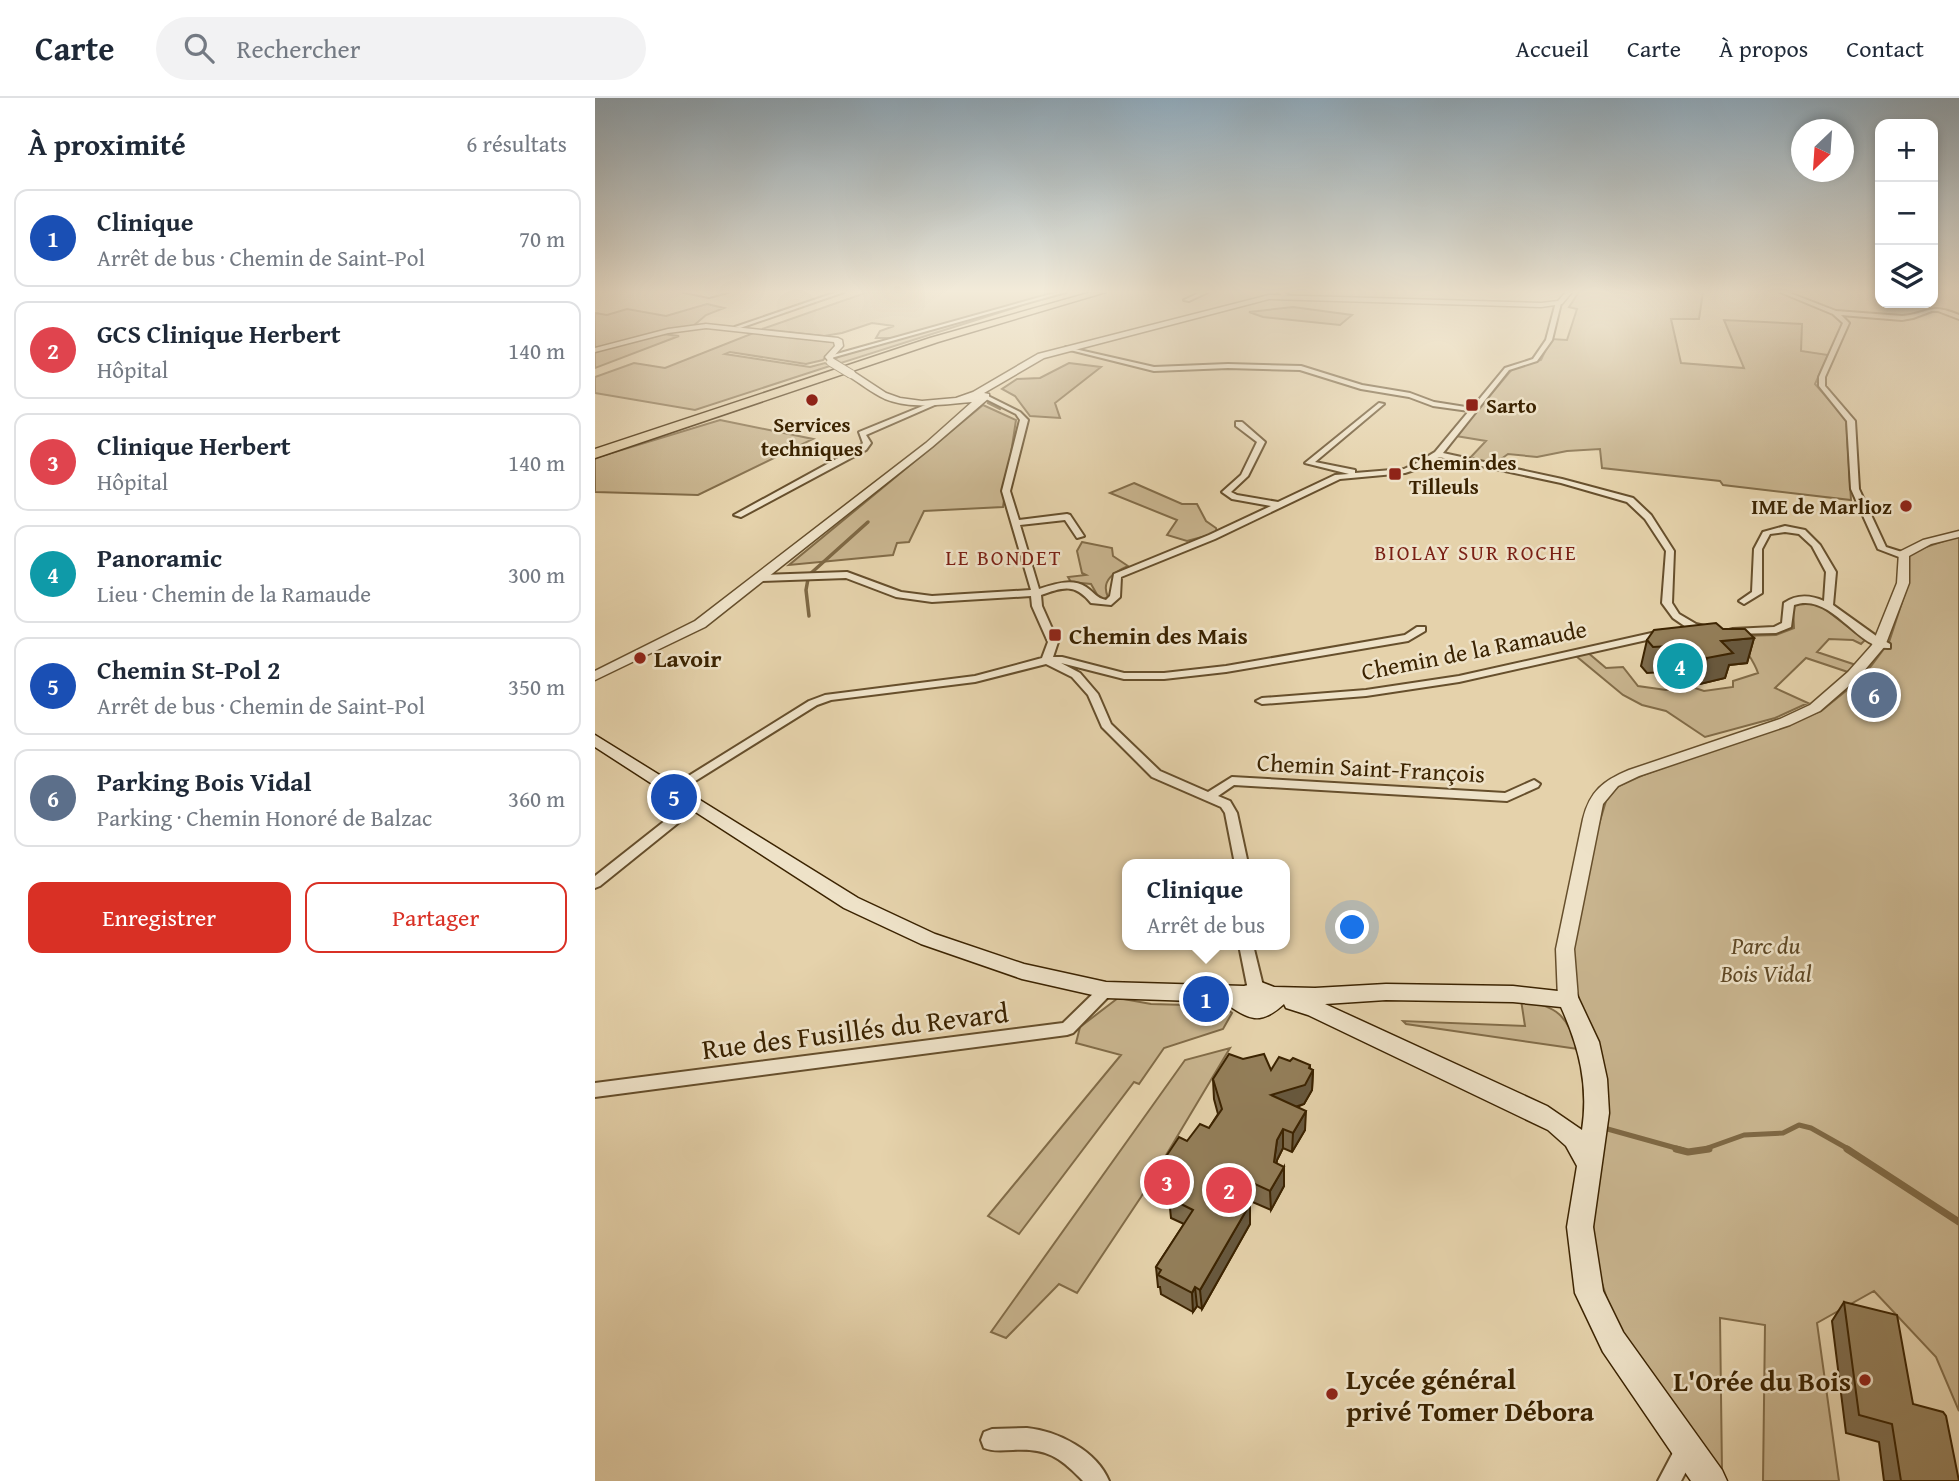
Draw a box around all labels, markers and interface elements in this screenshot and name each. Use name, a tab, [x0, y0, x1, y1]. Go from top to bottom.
search box	[156, 17, 646, 80]
text: Carte	[35, 24, 114, 72]
icon: search	[180, 29, 218, 67]
text: Rechercher	[236, 29, 361, 68]
text: Accueil	[1515, 31, 1589, 66]
text: Carte	[1627, 31, 1681, 66]
text: À propos	[1719, 31, 1808, 66]
text: Contact	[1846, 31, 1924, 66]
north arrow	[1791, 119, 1854, 182]
map controls	[1875, 119, 1938, 308]
button: +	[1875, 119, 1938, 182]
text: À proximité	[28, 122, 186, 166]
text: 6 résultats	[466, 127, 567, 160]
button: −	[1875, 182, 1938, 245]
text: Clinique	[97, 202, 193, 241]
text: 1	[47, 222, 59, 255]
text: 70 m	[519, 222, 565, 255]
text: Arrêt de bus · Chemin de Saint-Pol	[97, 241, 425, 274]
button: layers	[1875, 245, 1938, 308]
text: GCS Clinique Herbert	[97, 314, 341, 353]
text: 2	[47, 334, 59, 367]
text: 140 m	[508, 334, 565, 367]
text: Hôpital	[97, 353, 168, 386]
place label: Sarto	[1486, 390, 1537, 421]
marker: Services techniques	[804, 392, 820, 408]
marker: Sarto	[1464, 397, 1480, 413]
place label: Services techniques	[761, 409, 863, 464]
text: Clinique Herbert	[97, 426, 291, 465]
text: 3	[47, 446, 59, 479]
text: 140 m	[508, 446, 565, 479]
place label: Chemin des Tilleuls	[1409, 447, 1517, 502]
text: Hôpital	[97, 465, 168, 498]
marker: Chemin des Tilleuls	[1387, 466, 1403, 482]
place label: IME de Marlioz	[1751, 491, 1892, 522]
marker: IME de Marlioz	[1898, 498, 1914, 514]
district label: BIOLAY SUR ROCHE	[1374, 537, 1578, 568]
text: Panoramic	[97, 538, 222, 577]
district label: LE BONDET	[945, 542, 1063, 573]
text: 4	[47, 558, 59, 591]
text: 300 m	[508, 558, 565, 591]
text: Lieu · Chemin de la Ramaude	[97, 577, 371, 610]
street label: Chemin de la Ramaude	[1358, 611, 1590, 689]
place label: Chemin des Mais	[1069, 618, 1248, 653]
marker: Chemin des Mais	[1047, 627, 1063, 643]
pin: 4	[1657, 640, 1703, 692]
place label: Lavoir	[654, 641, 722, 676]
text: Chemin St-Pol 2	[97, 650, 280, 689]
marker: Lavoir	[632, 650, 648, 666]
pin: 6	[1851, 669, 1897, 721]
text: 5	[47, 670, 59, 703]
text: 350 m	[508, 670, 565, 703]
text: Arrêt de bus · Chemin de Saint-Pol	[97, 689, 425, 722]
street label: Chemin Saint-François	[1256, 745, 1486, 791]
text: Parking Bois Vidal	[97, 762, 312, 801]
pin: 5	[651, 771, 697, 823]
text: 6	[47, 782, 59, 815]
text: 360 m	[508, 782, 565, 815]
text: Parking · Chemin Honoré de Balzac	[97, 801, 432, 834]
popup	[1122, 859, 1290, 950]
text: Clinique	[1147, 869, 1243, 908]
button: Enregistrer	[28, 882, 291, 953]
button: Partager	[305, 882, 567, 953]
text: Arrêt de bus	[1147, 908, 1265, 941]
your location	[1335, 910, 1369, 944]
park label: Parc du Bois Vidal	[1719, 928, 1812, 991]
pin: 1	[1183, 973, 1229, 1025]
street label: Rue des Fusillés du Revard	[700, 991, 1011, 1069]
pin: 3	[1144, 1156, 1190, 1208]
pin: 2	[1206, 1164, 1252, 1216]
place label: Lycée général privé Tomer Débora	[1346, 1358, 1595, 1431]
place label: L'Orée du Bois	[1673, 1360, 1851, 1401]
marker: L'Orée du Bois	[1857, 1372, 1873, 1388]
marker: Lycée général privé Tomer Débora	[1324, 1386, 1340, 1402]

